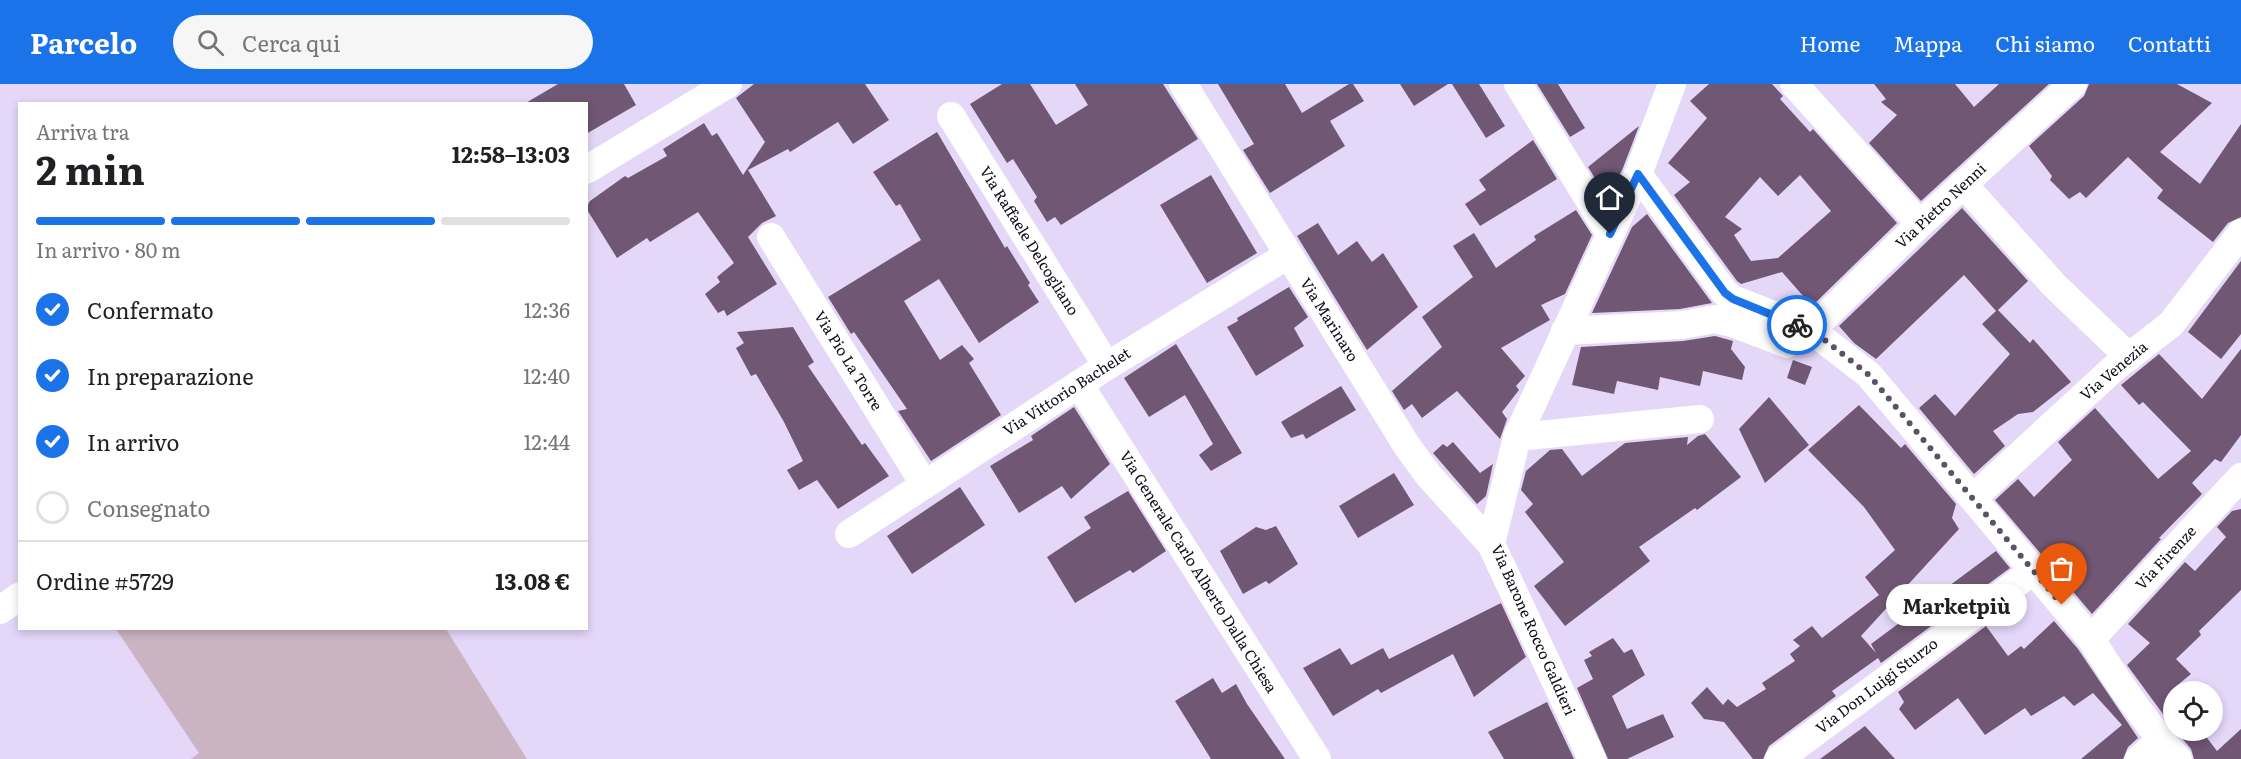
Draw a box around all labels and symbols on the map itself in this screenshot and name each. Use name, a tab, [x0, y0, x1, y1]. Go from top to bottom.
street label: Via Pietro Nenni	[1889, 157, 1991, 253]
street label: Via Raffaele Delcogliano	[975, 161, 1086, 320]
pin	[1584, 172, 1635, 234]
street label: Via Marinaro	[1295, 273, 1365, 366]
courier	[1767, 295, 1827, 355]
street label: Via Pio La Torre	[809, 306, 889, 415]
street label: Via Venezia	[2074, 334, 2153, 405]
street label: Via Vittorio Bachelet	[998, 341, 1135, 441]
street label: Via Generale Carlo Alberto Dalla Chiesa	[1115, 446, 1284, 698]
street label: Via Firenze	[2129, 519, 2201, 594]
street label: Via Barone Rocco Galdieri	[1486, 540, 1582, 719]
pin	[2036, 543, 2087, 605]
callout: Marketpiù	[1885, 584, 2026, 626]
street label: Via Don Luigi Sturzo	[1810, 631, 1942, 738]

